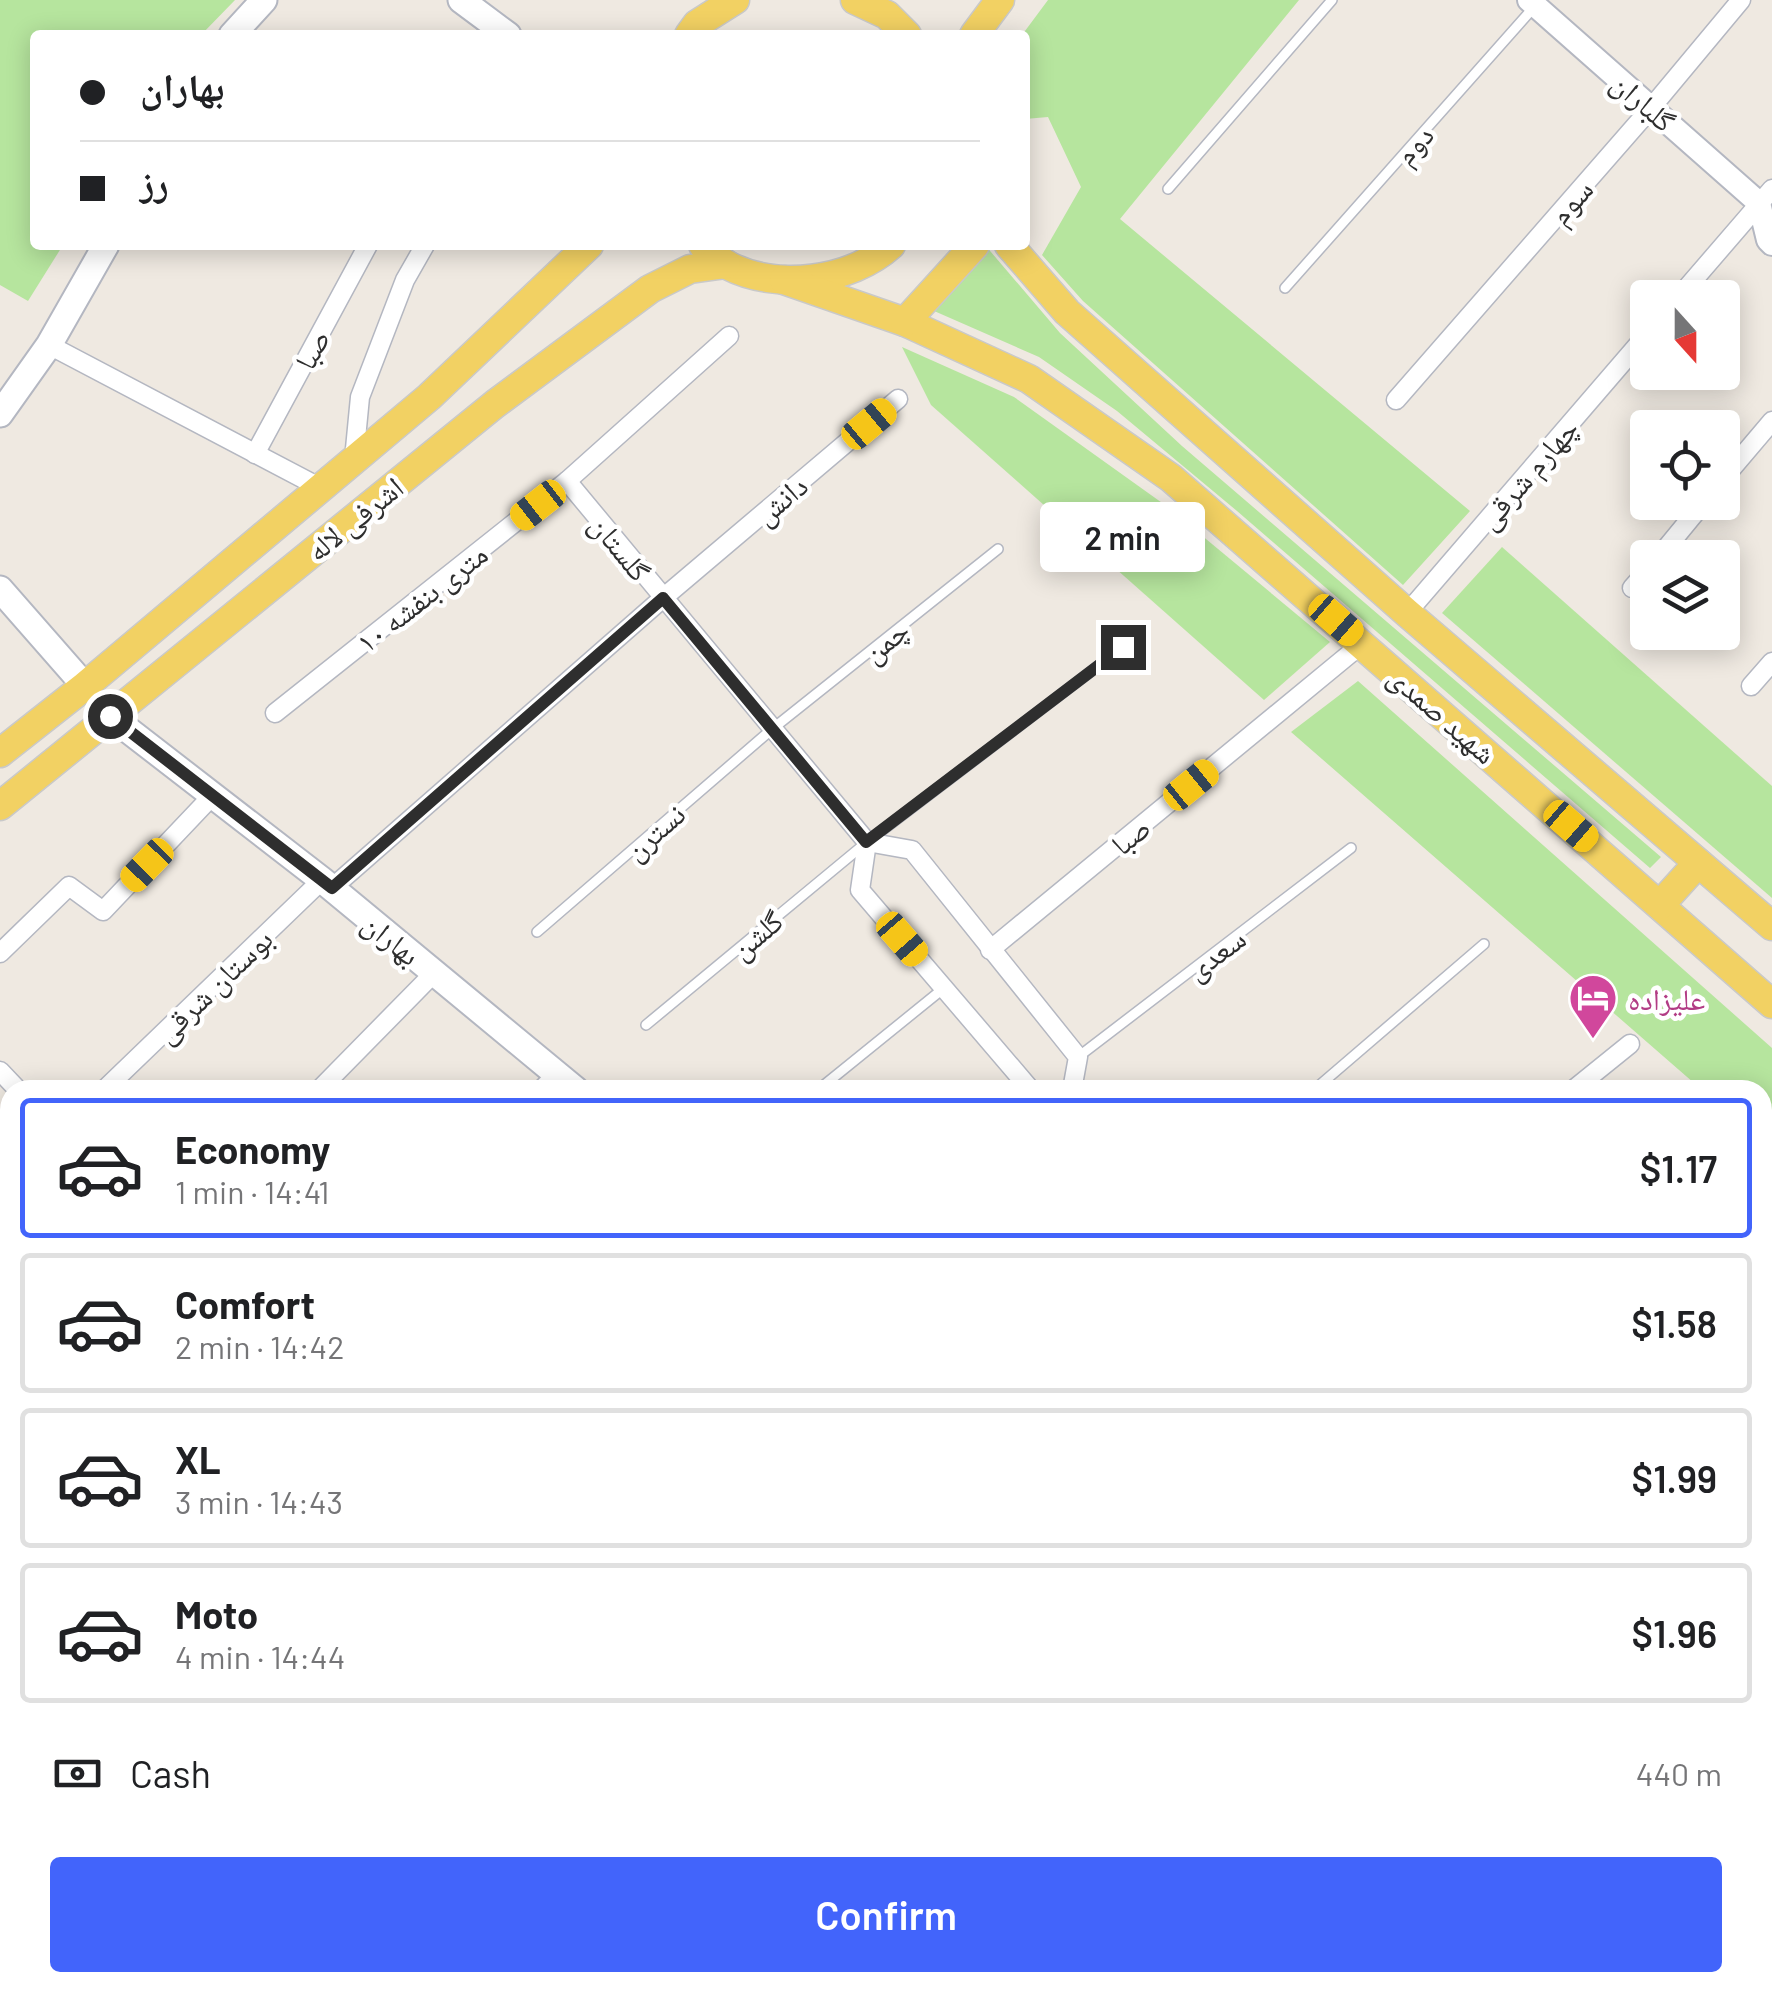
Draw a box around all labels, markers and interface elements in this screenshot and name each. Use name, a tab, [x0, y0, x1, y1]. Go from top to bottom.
text: بهاران	[140, 63, 225, 109]
street label: گلباران	[1604, 64, 1683, 140]
street label: دوم	[1386, 117, 1442, 173]
text: رز	[140, 159, 169, 205]
street label: سوم	[1541, 171, 1602, 233]
north arrow	[1630, 280, 1740, 390]
map controls	[1630, 280, 1740, 650]
street label: صبا	[286, 323, 337, 376]
car	[836, 393, 902, 455]
street label: چهارم شرقی	[1469, 410, 1587, 538]
button: locate	[1630, 410, 1740, 520]
street label: دانش	[746, 466, 815, 533]
street label: اشرفی لاله	[299, 468, 411, 569]
car	[505, 475, 571, 535]
callout: 2 min	[1040, 502, 1206, 572]
street label: گلستان	[582, 506, 659, 589]
text: 2 min	[1084, 518, 1161, 556]
street label: ۱۰ متری بنفشه	[348, 535, 495, 661]
button: layers	[1630, 540, 1740, 650]
car	[1304, 589, 1368, 651]
street label: چمن	[855, 611, 917, 671]
route end	[1101, 625, 1146, 670]
street label: شهید صمدی	[1380, 657, 1504, 772]
route start	[88, 694, 133, 739]
car	[1158, 754, 1224, 816]
street label: نسترن	[616, 795, 693, 869]
car	[1539, 795, 1603, 857]
street label: صبا	[1103, 808, 1157, 862]
car	[115, 833, 179, 897]
street label: گلشن	[723, 902, 791, 968]
street label: بهاران	[355, 904, 428, 974]
car	[871, 907, 933, 971]
street label: سعدی	[1178, 919, 1253, 989]
street label: بوستان شرقی	[147, 920, 281, 1051]
hotel icon: علیزاده	[1567, 972, 1619, 1040]
place label: علیزاده	[1628, 980, 1705, 1017]
icon: car	[55, 1123, 145, 1213]
text: Economy	[175, 1126, 330, 1172]
text: $1.17	[1640, 1145, 1717, 1191]
text: 1 min · 14:41	[175, 1172, 330, 1210]
icon: car	[55, 1278, 145, 1368]
text: Comfort	[175, 1281, 315, 1327]
text: $1.58	[1631, 1300, 1717, 1346]
text: 2 min · 14:42	[175, 1327, 344, 1365]
icon: car	[55, 1433, 145, 1523]
text: XL	[175, 1436, 221, 1482]
text: $1.99	[1632, 1455, 1717, 1501]
text: 3 min · 14:43	[175, 1482, 343, 1520]
icon: car	[55, 1588, 145, 1678]
text: Moto	[175, 1591, 258, 1637]
text: $1.96	[1632, 1610, 1717, 1656]
text: 4 min · 14:44	[175, 1637, 345, 1675]
icon: cash	[50, 1746, 105, 1801]
text: Cash	[130, 1750, 211, 1796]
text: 440 m	[1636, 1754, 1722, 1792]
button: Confirm	[50, 1857, 1722, 1972]

